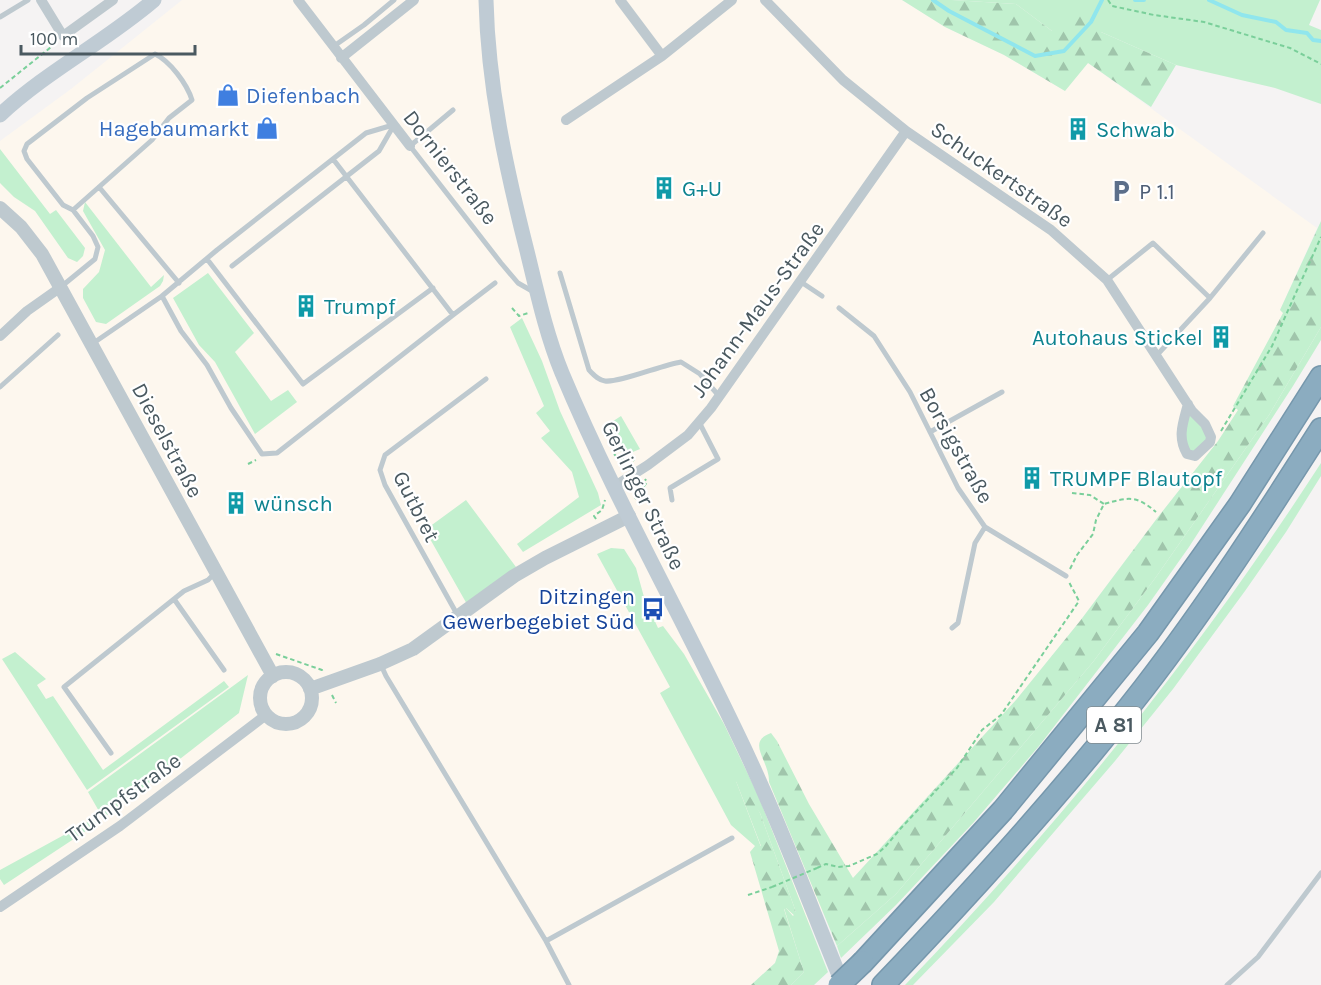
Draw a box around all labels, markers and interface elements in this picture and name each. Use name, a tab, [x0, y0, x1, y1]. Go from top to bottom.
scale bar	[21, 18, 195, 56]
text: 100 m	[30, 28, 78, 50]
shop icon: Diefenbach	[215, 82, 241, 108]
place label: Diefenbach	[246, 83, 360, 109]
street label: Dornierstraße	[397, 105, 503, 230]
shop icon: Hagebaumarkt	[254, 115, 280, 141]
place label: Hagebaumarkt	[99, 116, 249, 142]
street label: Schuckertstraße	[925, 116, 1077, 233]
building icon: Schwab	[1065, 116, 1091, 142]
place label: Schwab	[1096, 117, 1175, 143]
building icon: G+U	[651, 175, 677, 201]
place label: G+U	[682, 176, 722, 202]
parking icon: P 1.1	[1108, 178, 1134, 204]
place label: P 1.1	[1139, 179, 1175, 205]
street label: Johann-Maus-Straße	[686, 217, 830, 402]
building icon: Trumpf	[293, 293, 319, 319]
place label: Trumpf	[324, 294, 396, 320]
building icon: Autohaus Stickel	[1208, 324, 1234, 350]
place label: Autohaus Stickel	[1032, 325, 1203, 351]
street label: Dieselstraße	[126, 379, 208, 502]
street label: Borsigstraße	[914, 383, 999, 508]
street label: Gerlinger Straße	[596, 417, 690, 574]
building icon: TRUMPF Blautopf	[1019, 465, 1045, 491]
place label: TRUMPF Blautopf	[1050, 466, 1223, 492]
street label: Gutbret	[387, 467, 445, 546]
building icon: wünsch	[223, 490, 249, 516]
place label: wünsch	[254, 491, 333, 517]
place label: Ditzingen Gewerbegebiet Süd	[442, 584, 635, 635]
bus stop icon: Ditzingen Gewerbegebiet Süd	[640, 596, 666, 622]
road number: A 81	[1087, 707, 1141, 743]
street label: Trumpfstraße	[61, 747, 186, 848]

